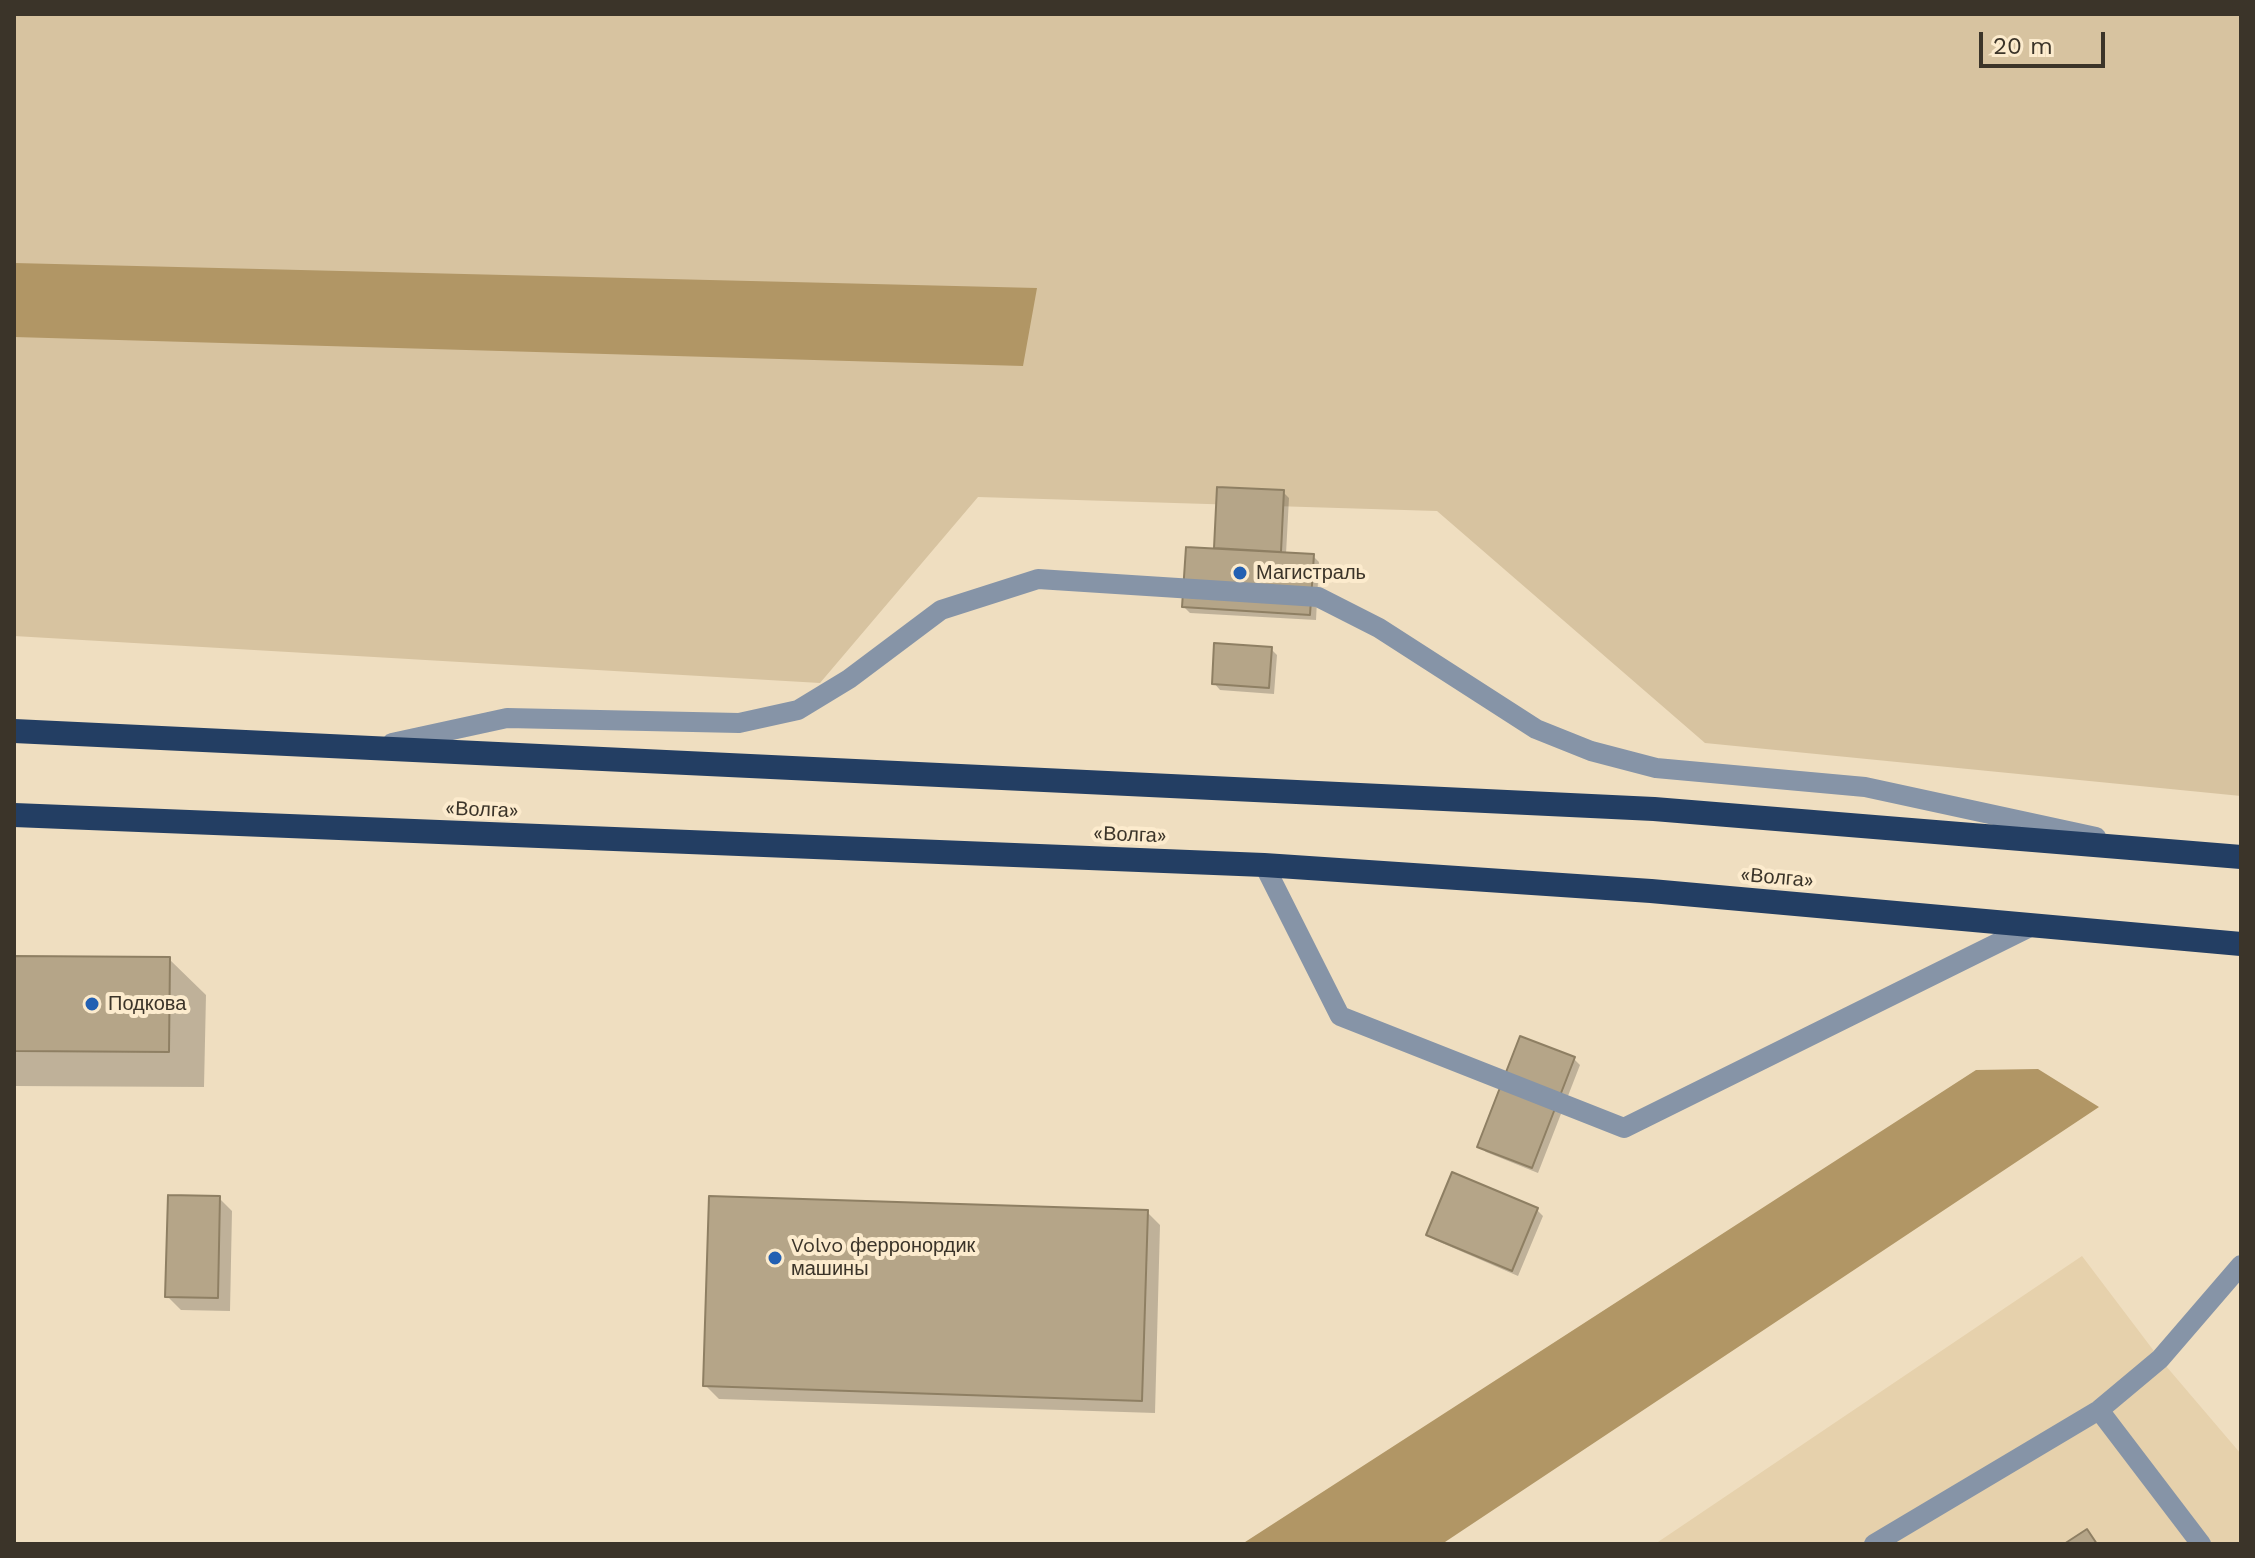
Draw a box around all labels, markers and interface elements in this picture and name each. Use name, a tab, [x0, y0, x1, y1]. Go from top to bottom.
scale bar	[1983, 16, 2109, 66]
text: 20 m	[1993, 32, 2053, 60]
place label: Магистраль	[1256, 561, 1366, 585]
marker: Магистраль	[1231, 564, 1249, 582]
street label: «Волга»	[445, 797, 519, 823]
street label: «Волга»	[1093, 822, 1167, 848]
street label: «Волга»	[1739, 863, 1815, 893]
place label: Подкова	[108, 992, 186, 1016]
marker: Подкова	[83, 995, 101, 1013]
place label: Volvo ферронордик машины	[791, 1234, 975, 1281]
marker: Volvo ферронордик машины	[766, 1249, 784, 1267]

